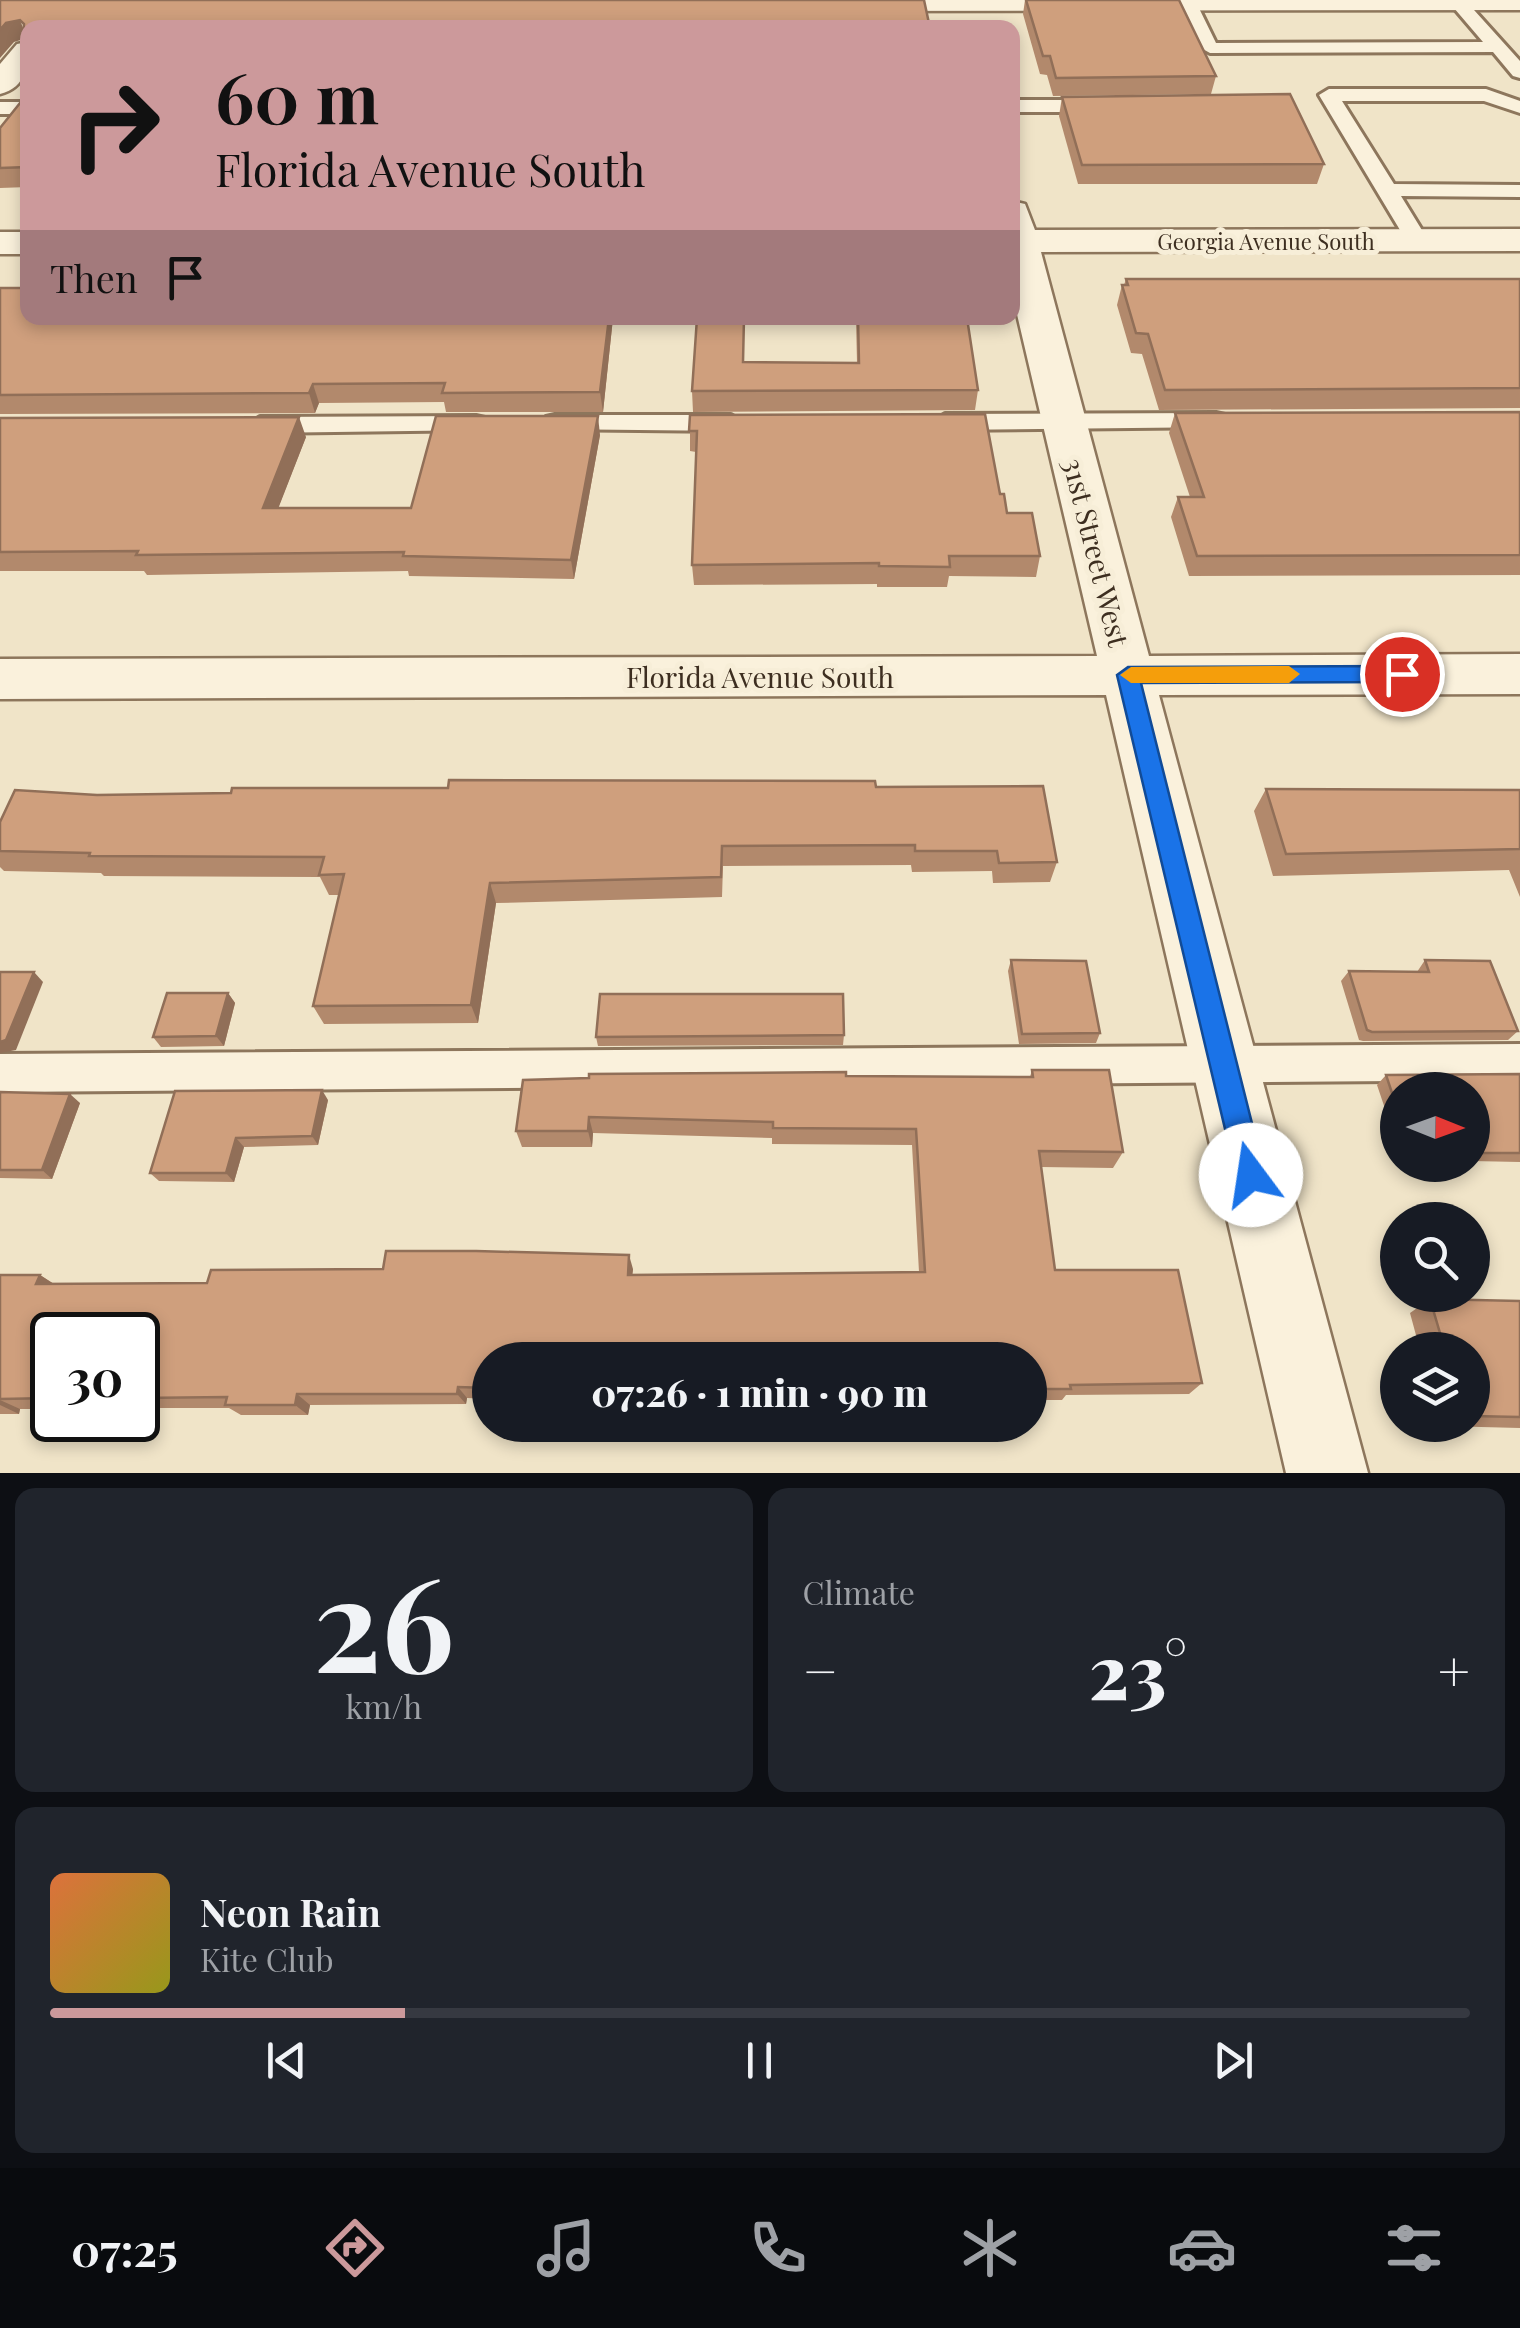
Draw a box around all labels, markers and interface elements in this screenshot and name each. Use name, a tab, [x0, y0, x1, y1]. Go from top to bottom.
text: 60 m	[215, 48, 379, 142]
icon: right	[50, 60, 180, 190]
text: Florida Avenue South	[215, 138, 645, 198]
street label: Georgia Avenue South	[1157, 226, 1375, 256]
icon: arrive	[158, 250, 213, 305]
text: Then	[50, 252, 138, 303]
street label: 31st Street West	[1056, 454, 1139, 651]
pin	[1360, 632, 1445, 717]
icon: arrive	[1375, 647, 1430, 702]
street label: Florida Avenue South	[626, 658, 894, 695]
north arrow	[1380, 1072, 1490, 1182]
map controls	[1380, 1072, 1490, 1442]
position arrow	[1199, 1123, 1303, 1227]
button: search	[1380, 1202, 1490, 1312]
speed limit sign: 30	[30, 1312, 160, 1442]
button: layers	[1380, 1332, 1490, 1442]
text: 07:26 · 1 min · 90 m	[591, 1366, 928, 1417]
text: 26	[313, 1532, 454, 1706]
text: Climate	[803, 1570, 915, 1613]
text: 23°	[1089, 1619, 1187, 1719]
text: −	[803, 1632, 838, 1706]
text: +	[1438, 1632, 1470, 1706]
text: km/h	[345, 1684, 422, 1727]
text: Neon Rain	[200, 1886, 381, 1937]
text: Kite Club	[200, 1937, 334, 1980]
icon: previous	[259, 2033, 314, 2088]
icon: pause	[732, 2033, 787, 2088]
icon: next	[1206, 2033, 1261, 2088]
icon: directions	[320, 2213, 390, 2283]
icon: music	[531, 2213, 601, 2283]
icon: phone	[743, 2213, 813, 2283]
icon: climate	[955, 2213, 1025, 2283]
icon: car	[1167, 2213, 1237, 2283]
icon: filters	[1379, 2213, 1449, 2283]
text: 07:25	[71, 2218, 178, 2278]

